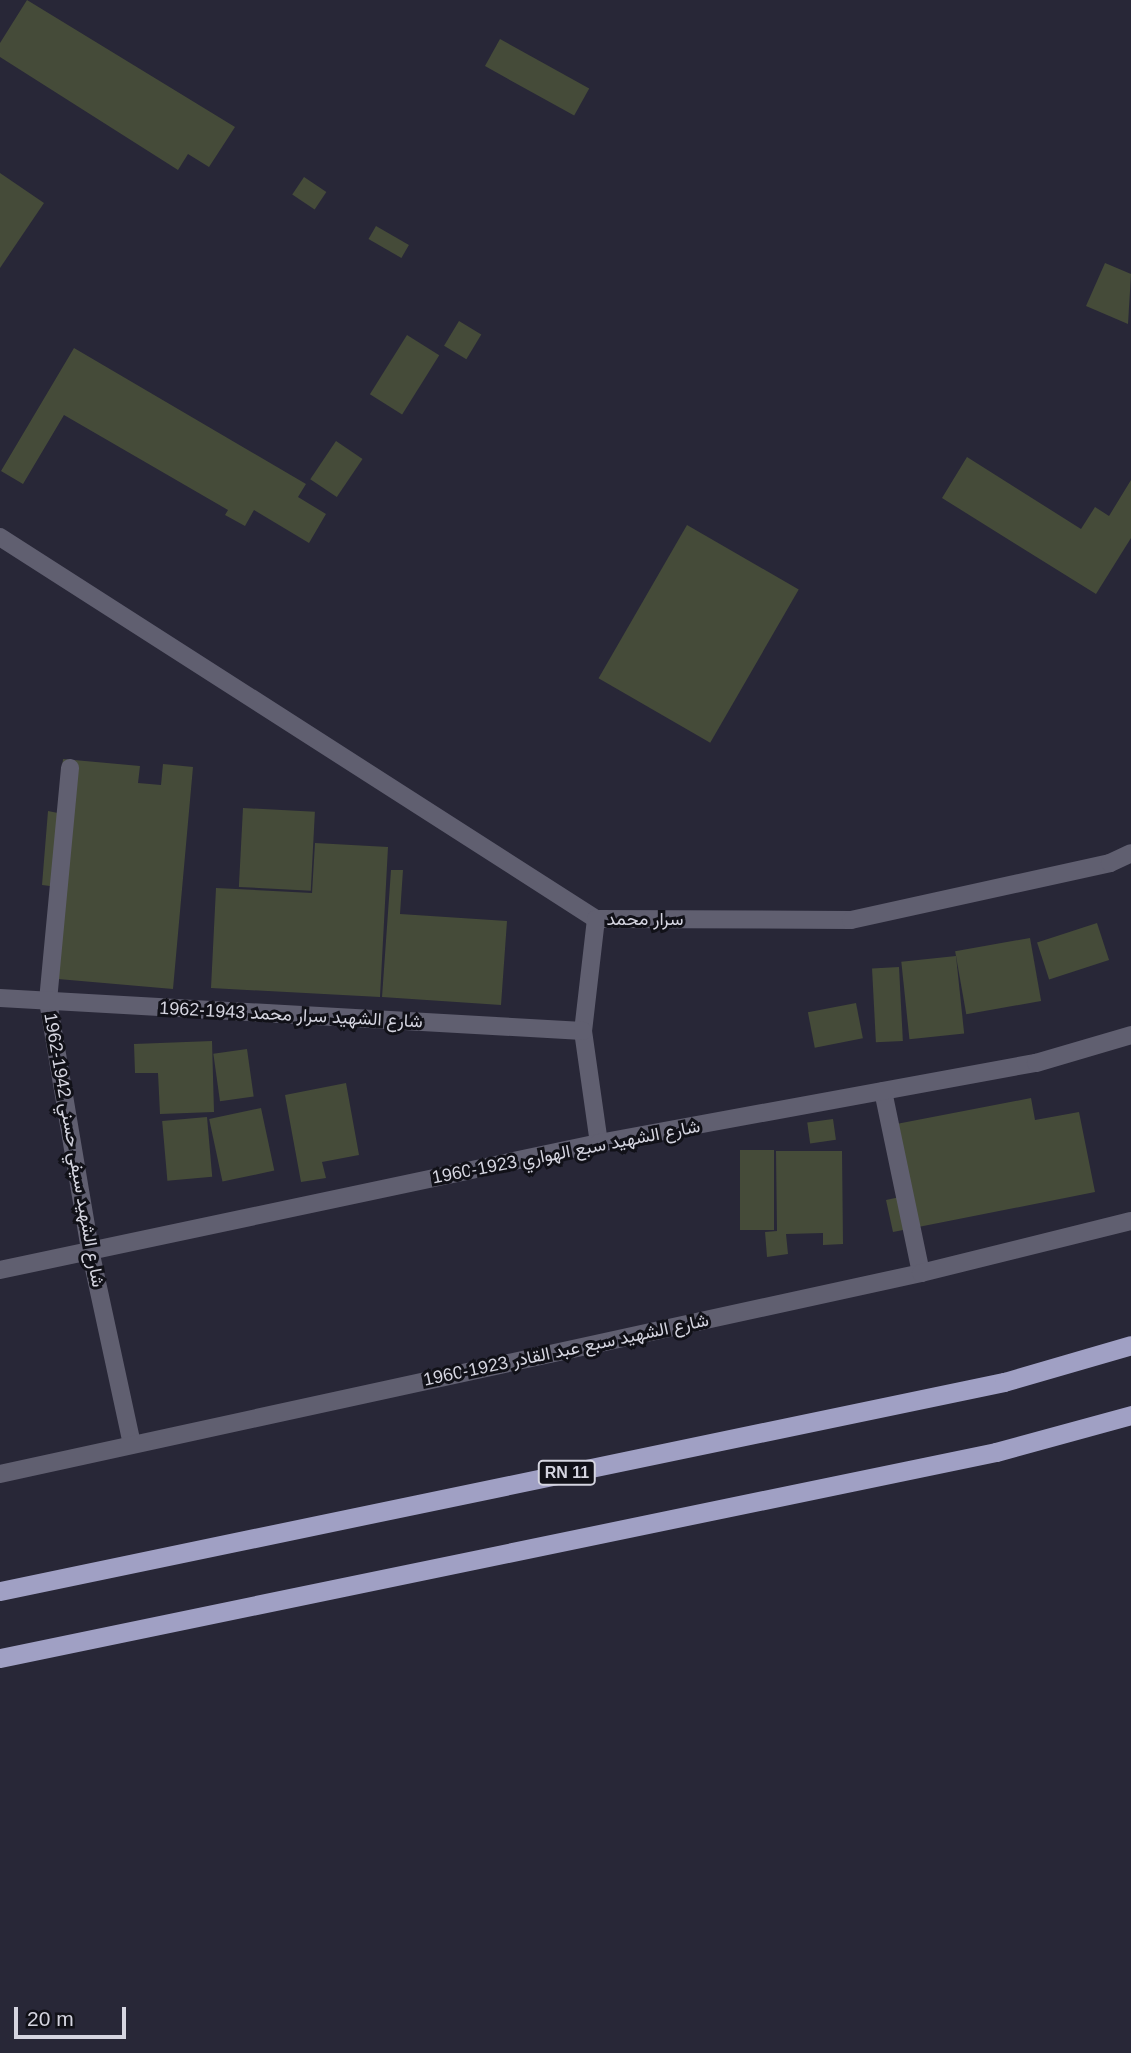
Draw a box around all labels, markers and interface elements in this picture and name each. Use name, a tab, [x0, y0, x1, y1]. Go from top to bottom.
street label: سرار محمد	[606, 908, 684, 930]
street label: شارع الشهيد سرار محمد 1943-1962	[159, 997, 423, 1033]
street label: شارع الشهيد سيفي حسني 1942-1962	[39, 1011, 109, 1289]
street label: شارع الشهيد سبع الهواري 1923-1960	[430, 1115, 702, 1189]
street label: شارع الشهيد سبع عبد القادر 1923-1960	[421, 1309, 711, 1391]
road number: RN 11	[537, 1460, 597, 1485]
scale bar	[18, 1994, 130, 2038]
text: 20 m	[27, 2007, 74, 2030]

